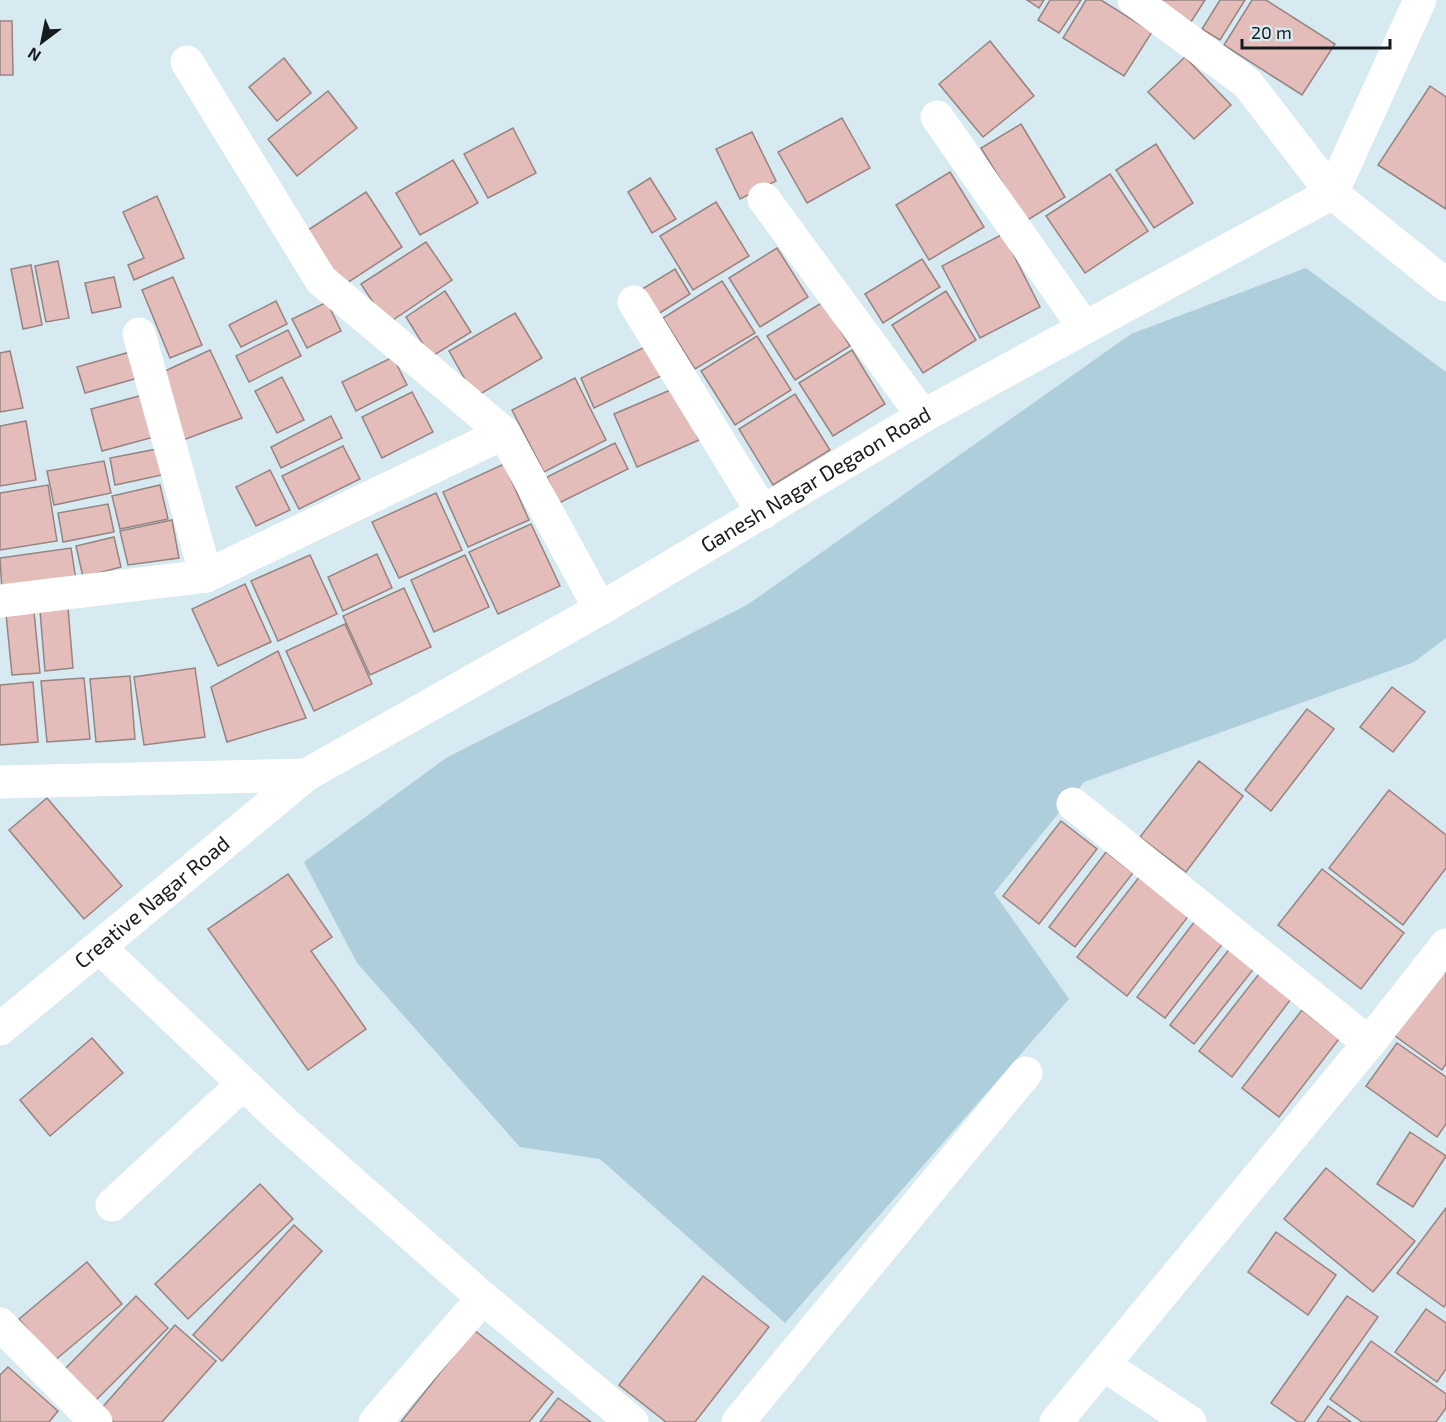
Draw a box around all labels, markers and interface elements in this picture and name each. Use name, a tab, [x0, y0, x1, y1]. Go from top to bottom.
north arrow	[12, 12, 72, 72]
scale bar	[1242, 12, 1390, 50]
text: 20 m	[1251, 21, 1292, 43]
text: N	[24, 44, 44, 66]
street label: Ganesh Nagar Degaon Road	[696, 400, 935, 557]
street label: Creative Nagar Road	[69, 830, 234, 973]

